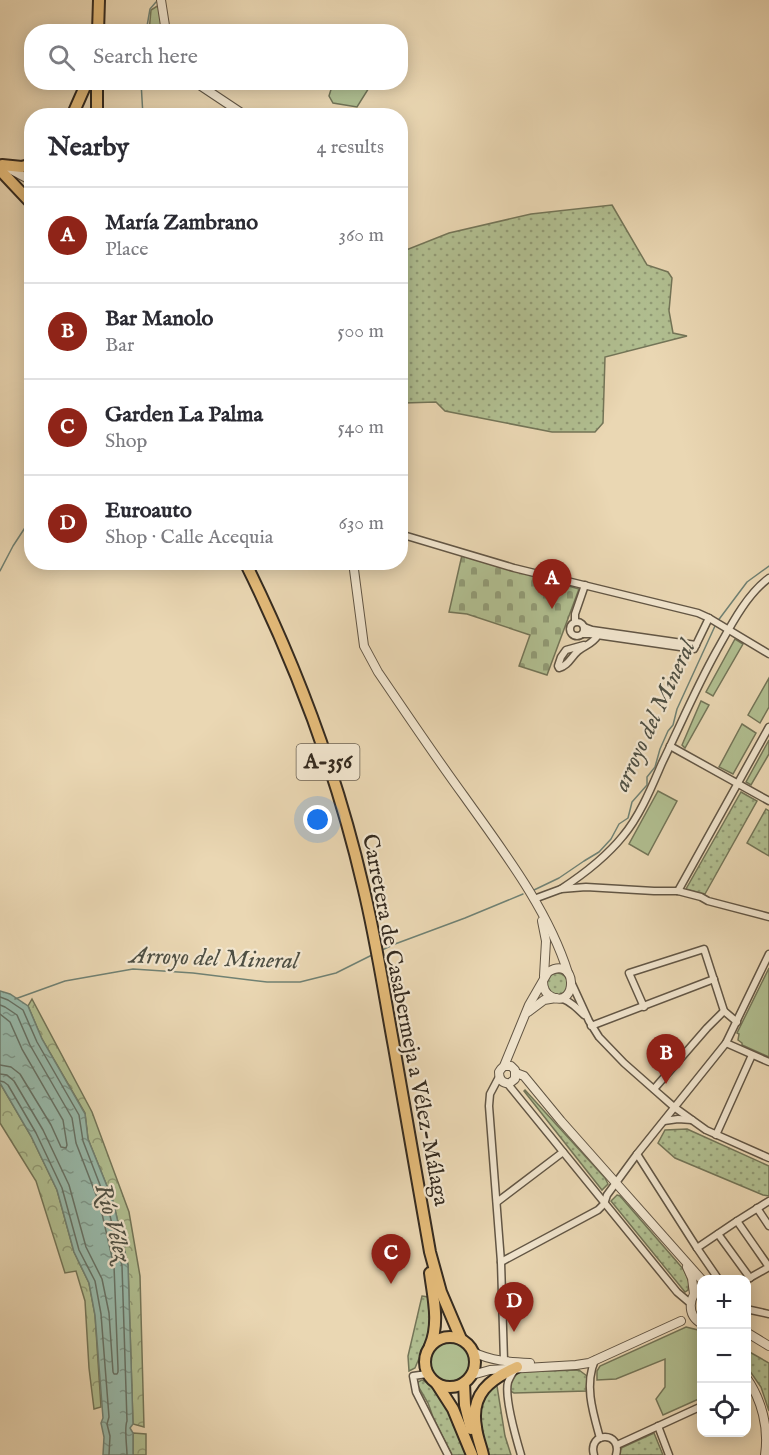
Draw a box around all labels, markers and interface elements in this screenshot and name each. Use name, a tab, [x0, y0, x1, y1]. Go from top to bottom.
search box	[24, 24, 408, 90]
icon: search	[45, 41, 78, 74]
text: Search here	[93, 43, 198, 71]
text: Nearby	[48, 131, 129, 164]
text: 4 results	[317, 135, 384, 160]
text: María Zambrano	[105, 209, 258, 237]
text: A	[61, 223, 74, 248]
text: 360 m	[338, 223, 384, 248]
text: Place	[105, 237, 148, 262]
text: Bar Manolo	[105, 305, 213, 333]
text: B	[61, 319, 74, 344]
text: 500 m	[337, 319, 384, 344]
text: Bar	[105, 333, 134, 358]
text: Garden La Palma	[105, 401, 263, 429]
text: C	[60, 415, 75, 440]
text: 540 m	[337, 415, 384, 440]
text: Shop	[105, 429, 147, 454]
text: Euroauto	[105, 497, 192, 525]
text: D	[59, 511, 76, 536]
text: 630 m	[338, 511, 384, 536]
text: Shop · Calle Acequia	[105, 525, 273, 550]
pin: A	[532, 560, 572, 609]
water label: arroyo del Mineral	[606, 634, 704, 797]
road number: A-356	[296, 744, 360, 780]
your location	[303, 805, 332, 834]
street label: Carretera de Casabermeja a Vélez-Málaga	[355, 832, 455, 1209]
water label: Arroyo del Mineral	[126, 940, 301, 978]
pin: B	[646, 1034, 686, 1084]
water label: Río Vélez	[87, 1180, 138, 1269]
pin: C	[372, 1234, 410, 1284]
map controls	[697, 1275, 751, 1437]
button: +	[697, 1275, 751, 1329]
pin: D	[494, 1282, 534, 1332]
button: −	[697, 1329, 751, 1383]
button: locate	[697, 1383, 751, 1437]

